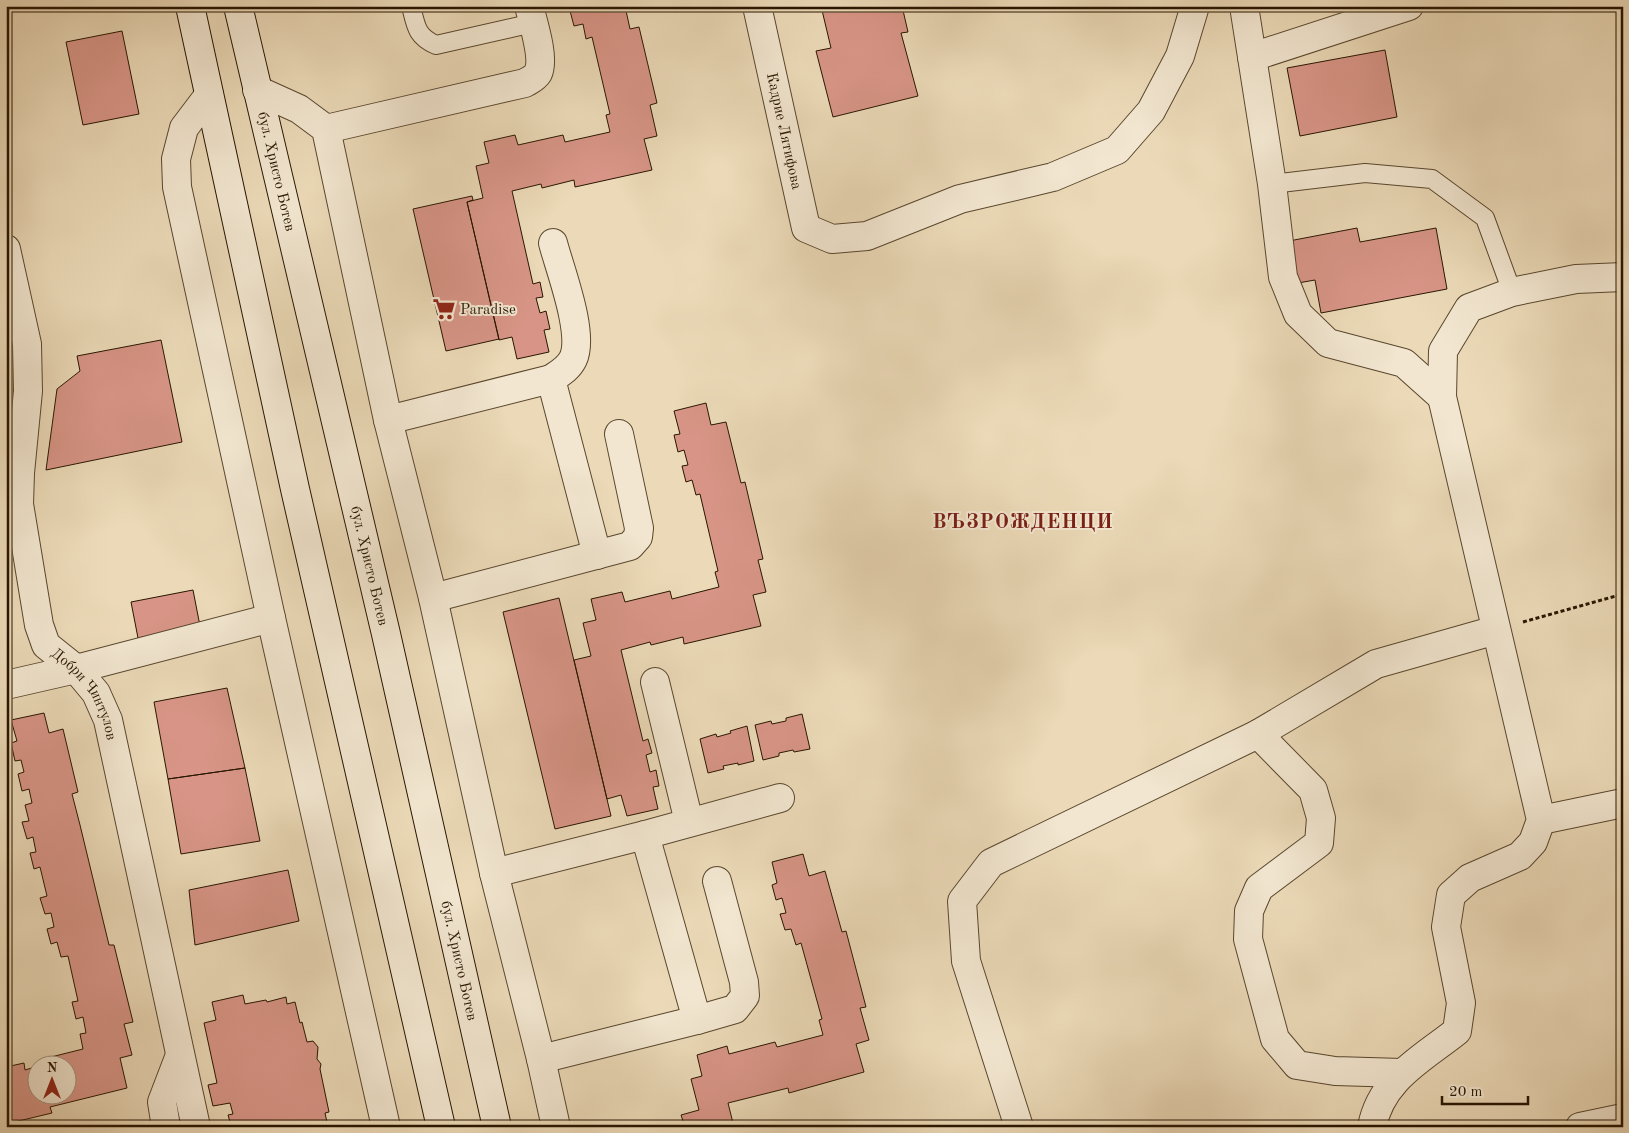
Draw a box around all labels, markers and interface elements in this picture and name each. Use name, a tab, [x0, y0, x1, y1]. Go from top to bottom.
street label: Кадрие Лятифова	[763, 71, 803, 192]
street label: бул. Христо Ботев	[254, 111, 297, 233]
supermarket icon: Paradise	[431, 296, 457, 322]
place label: Paradise	[460, 303, 516, 318]
street label: бул. Христо Ботев	[347, 505, 390, 627]
district label: ВЪЗРОЖДЕНЦИ	[932, 513, 1114, 533]
street label: Добри Чинтулов	[48, 646, 118, 742]
street label: бул. Христо Ботев	[437, 900, 479, 1022]
north arrow	[28, 1056, 78, 1106]
text: N	[47, 1061, 58, 1075]
scale bar	[1442, 1073, 1528, 1105]
text: 20 m	[1449, 1085, 1483, 1100]

